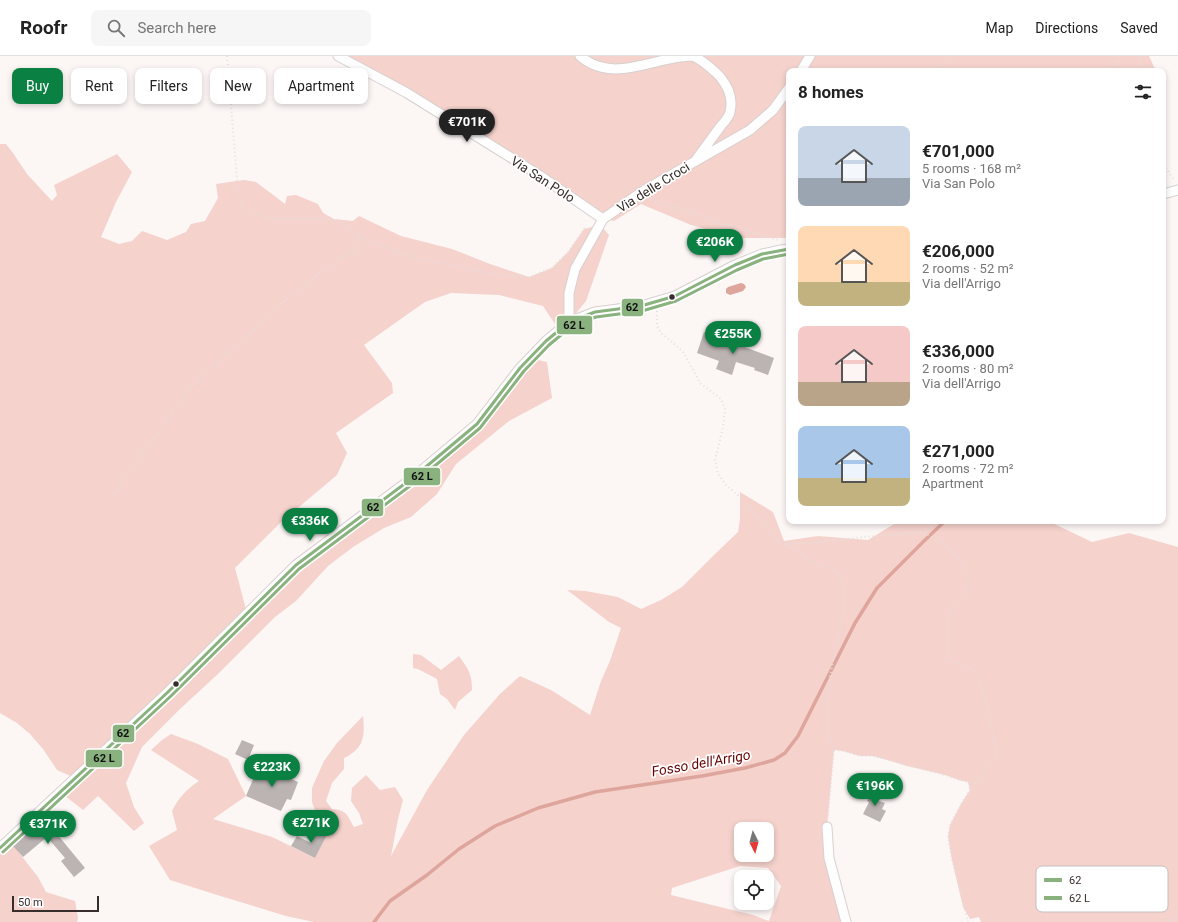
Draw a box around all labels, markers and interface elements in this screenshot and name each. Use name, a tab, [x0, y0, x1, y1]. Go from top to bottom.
search box	[91, 10, 371, 46]
text: Roofr	[20, 16, 67, 39]
icon: search	[105, 17, 127, 39]
text: Search here	[137, 19, 216, 37]
text: Map	[986, 20, 1013, 36]
text: Directions	[1035, 20, 1098, 36]
text: Saved	[1120, 20, 1158, 36]
chip: Buy	[12, 68, 63, 104]
chip: Rent	[71, 68, 127, 104]
chip: Filters	[135, 68, 202, 104]
chip: New	[210, 68, 266, 104]
chip: Apartment	[274, 68, 368, 104]
icon: filters	[1132, 81, 1154, 103]
text: 8 homes	[798, 82, 864, 102]
pin: €701K	[439, 109, 495, 143]
text: €701K	[448, 114, 486, 129]
text: €701,000	[922, 141, 994, 161]
icon: home	[830, 142, 878, 190]
street label: Via San Polo	[508, 153, 577, 206]
street label: Via delle Croci	[614, 159, 692, 216]
text: 5 rooms · 168 m²	[922, 161, 1021, 176]
text: Via San Polo	[922, 176, 995, 191]
pin: €206K	[687, 229, 743, 263]
text: €206K	[696, 234, 734, 249]
text: €206,000	[922, 241, 994, 261]
icon: home	[830, 242, 878, 290]
text: 2 rooms · 52 m²	[922, 261, 1014, 276]
text: Via dell'Arrigo	[922, 276, 1001, 291]
unlabelled marker	[667, 292, 677, 302]
line badge: 62	[621, 298, 644, 317]
text: 62	[626, 301, 638, 314]
line badge: 62 L	[556, 315, 593, 335]
text: 62 L	[563, 319, 585, 332]
pin: €255K	[705, 321, 761, 355]
text: €255K	[714, 326, 752, 341]
text: €336,000	[922, 341, 994, 361]
icon: home	[830, 342, 878, 390]
text: 2 rooms · 80 m²	[922, 361, 1014, 376]
text: Via dell'Arrigo	[922, 376, 1001, 391]
text: €271,000	[922, 441, 994, 461]
icon: home	[830, 442, 878, 490]
text: 2 rooms · 72 m²	[922, 461, 1014, 476]
line badge: 62 L	[403, 467, 441, 486]
text: 62 L	[411, 470, 433, 483]
text: Apartment	[922, 476, 984, 491]
line badge: 62	[361, 498, 384, 517]
text: 62	[367, 501, 379, 514]
pin: €336K	[282, 508, 338, 542]
text: €336K	[291, 513, 329, 528]
unlabelled marker	[171, 679, 181, 689]
line badge: 62	[112, 724, 135, 743]
text: 62	[117, 727, 129, 740]
water label: Fosso dell'Arrigo	[650, 746, 752, 780]
line badge: 62 L	[85, 749, 123, 768]
text: 62 L	[93, 752, 115, 765]
pin: €223K	[244, 754, 300, 788]
text: €223K	[253, 759, 291, 774]
pin: €196K	[847, 773, 903, 807]
text: €196K	[856, 778, 894, 793]
pin: €271K	[283, 810, 339, 844]
pin: €371K	[20, 811, 76, 845]
text: €271K	[292, 815, 330, 830]
text: €371K	[29, 816, 67, 831]
north arrow	[734, 822, 774, 862]
map controls	[734, 822, 774, 910]
legend	[1036, 866, 1168, 912]
button: locate	[734, 870, 774, 910]
text: 62	[1069, 874, 1081, 887]
text: 62 L	[1069, 892, 1090, 905]
scale bar	[12, 894, 99, 913]
text: 50 m	[18, 896, 43, 909]

